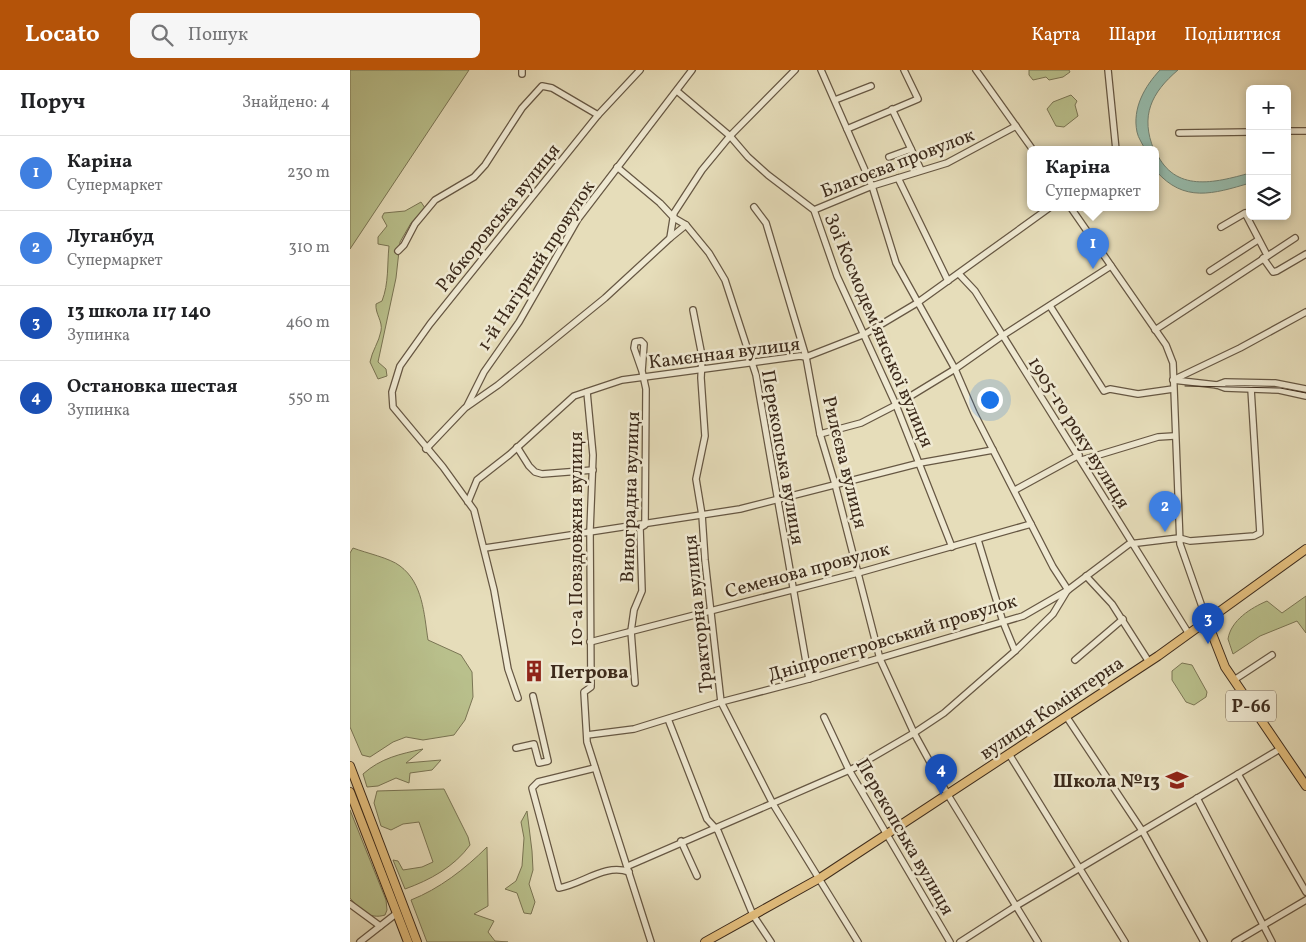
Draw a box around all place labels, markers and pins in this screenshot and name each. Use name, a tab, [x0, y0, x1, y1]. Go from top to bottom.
pin: 1	[1077, 228, 1109, 269]
pin: 2	[1149, 491, 1181, 532]
pin: 3	[1192, 603, 1224, 644]
building icon: Петрова	[521, 658, 547, 684]
place label: Петрова	[550, 660, 629, 686]
pin: 4	[925, 754, 957, 795]
school or university icon: Школа №13	[1164, 767, 1190, 793]
place label: Школа №13	[1053, 769, 1160, 795]

